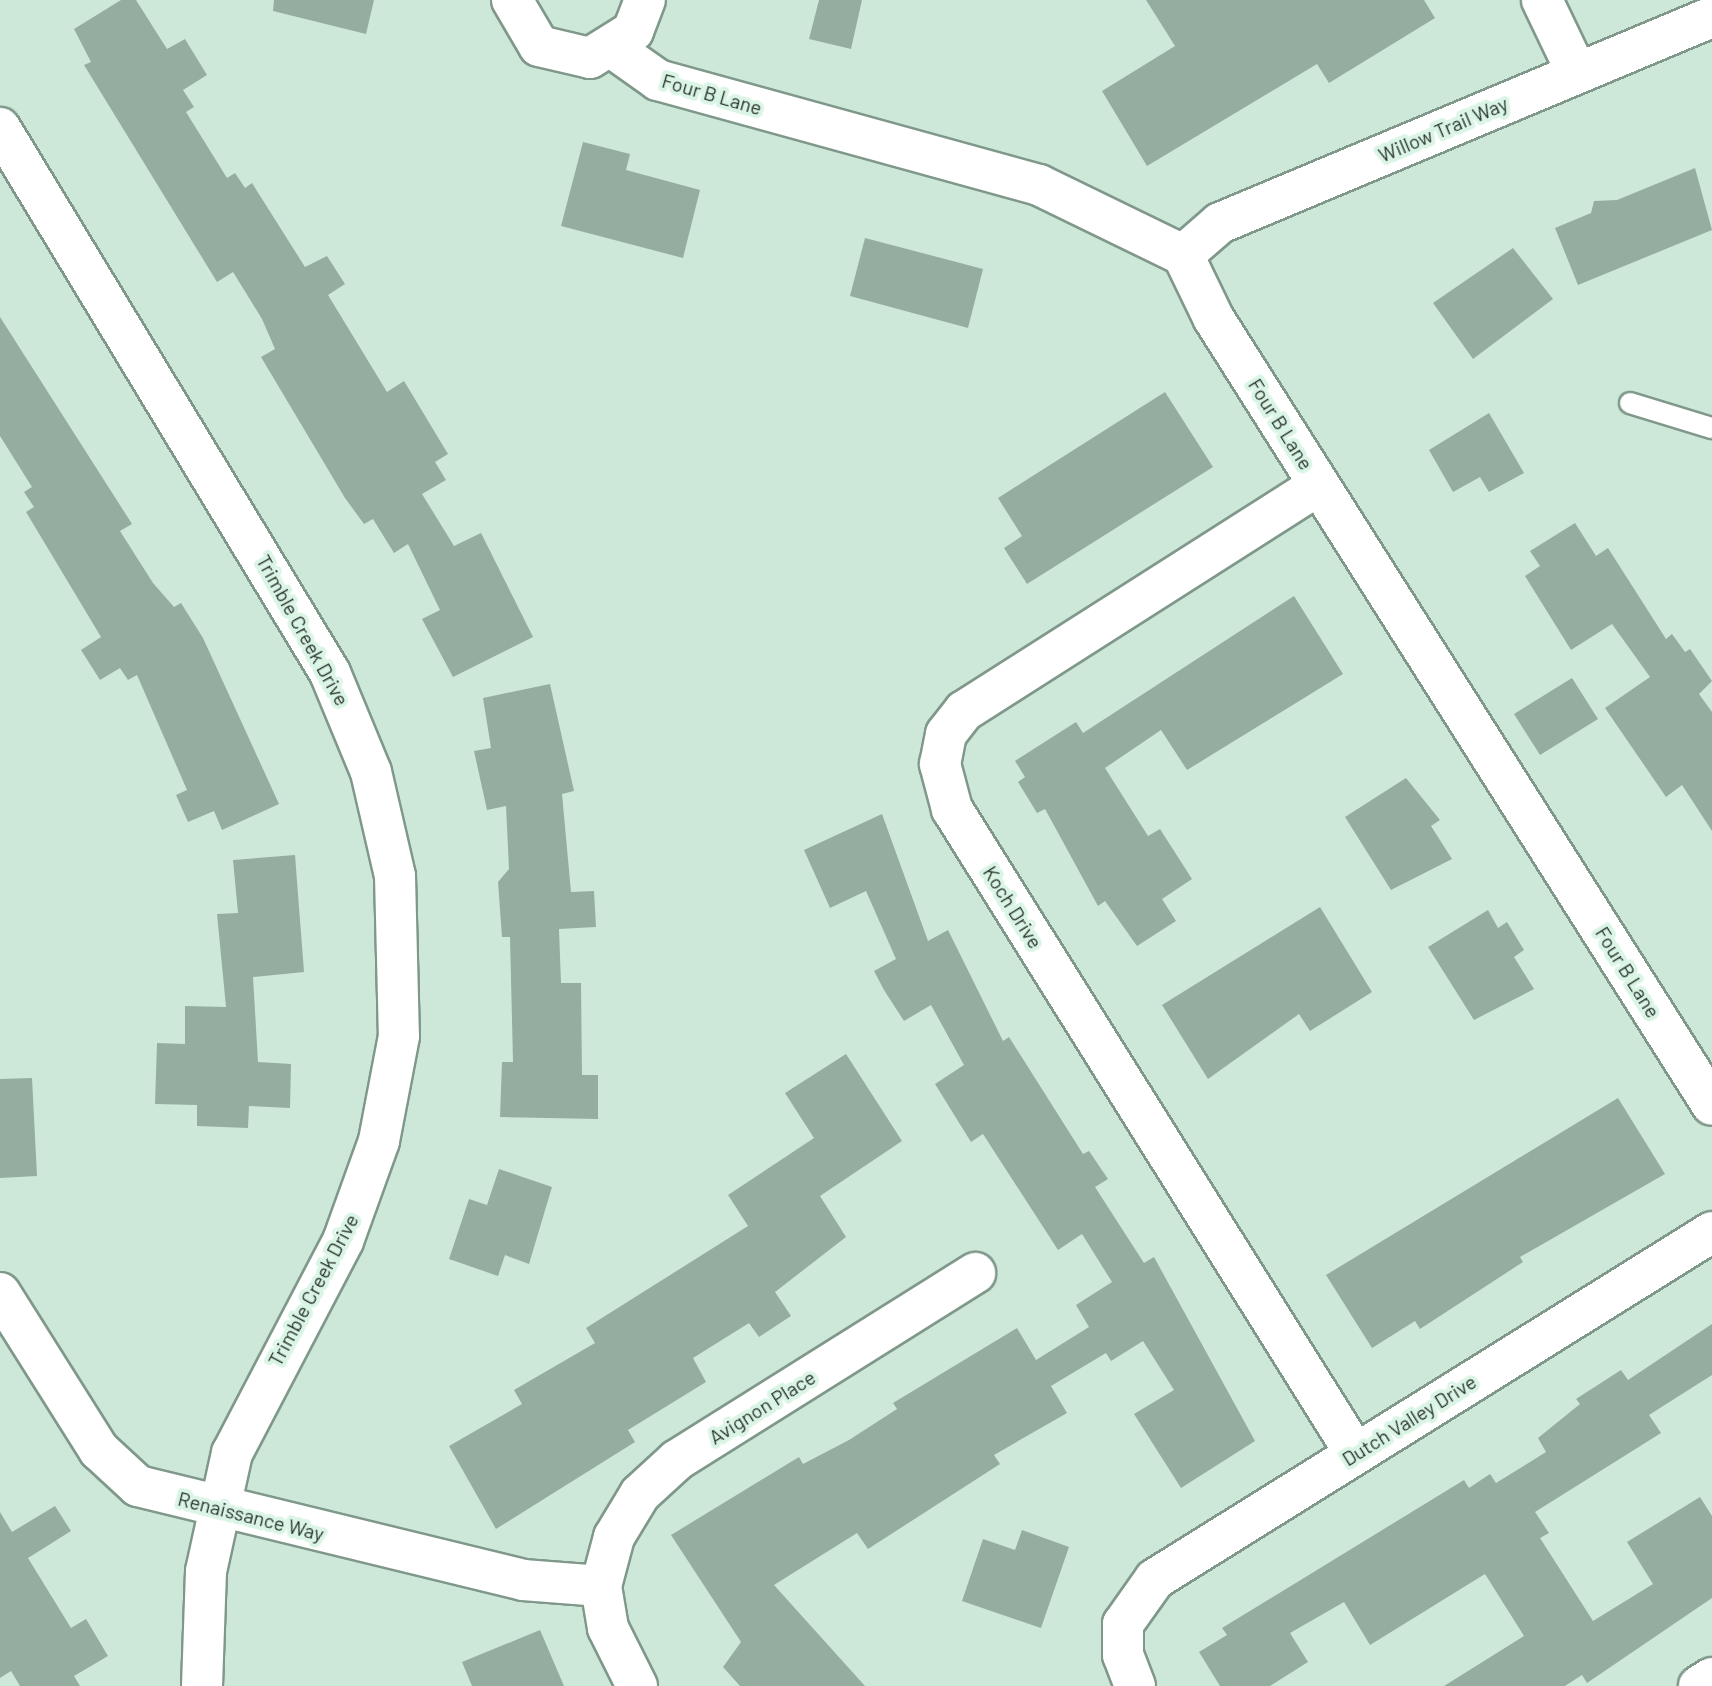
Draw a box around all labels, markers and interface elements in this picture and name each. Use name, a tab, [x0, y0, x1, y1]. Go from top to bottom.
street label: Four B Lane	[659, 68, 765, 120]
street label: Willow Trail Way	[1375, 91, 1511, 167]
street label: Four B Lane	[1244, 374, 1318, 474]
street label: Trimble Creek Drive	[252, 550, 354, 710]
street label: Koch Drive	[978, 861, 1048, 953]
street label: Four B Lane	[1591, 922, 1665, 1022]
street label: Trimble Creek Drive	[263, 1210, 363, 1370]
street label: Avignon Place	[704, 1365, 820, 1449]
street label: Dutch Valley Drive	[1338, 1369, 1480, 1471]
street label: Renaissance Way	[175, 1486, 327, 1546]

